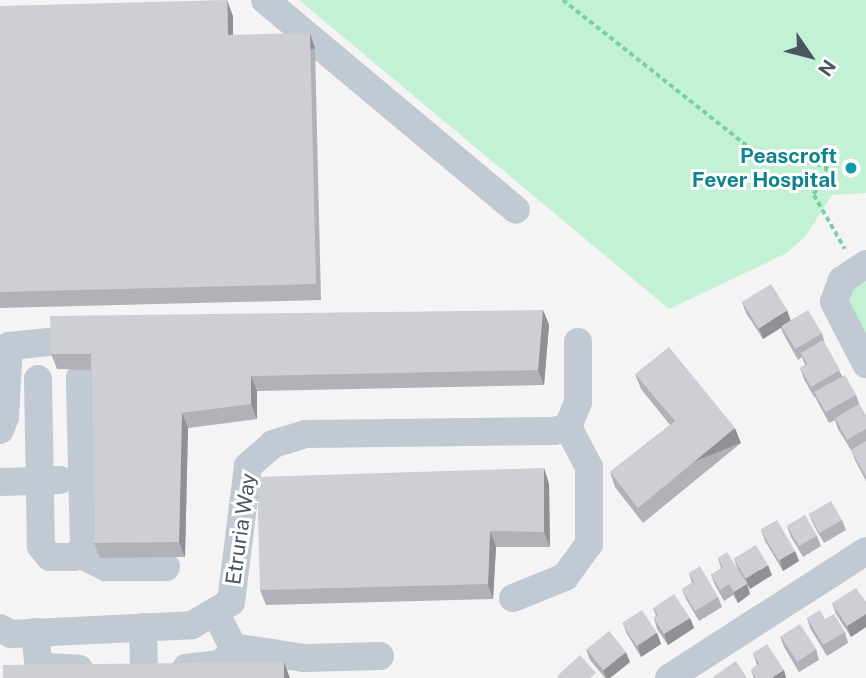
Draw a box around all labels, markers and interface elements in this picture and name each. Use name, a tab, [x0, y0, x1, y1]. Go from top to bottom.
north arrow	[775, 21, 845, 91]
text: N	[814, 56, 840, 80]
place label: Peascroft Fever Hospital	[692, 143, 837, 193]
marker: Peascroft Fever Hospital	[843, 160, 859, 176]
street label: Etruria Way	[221, 471, 261, 587]

